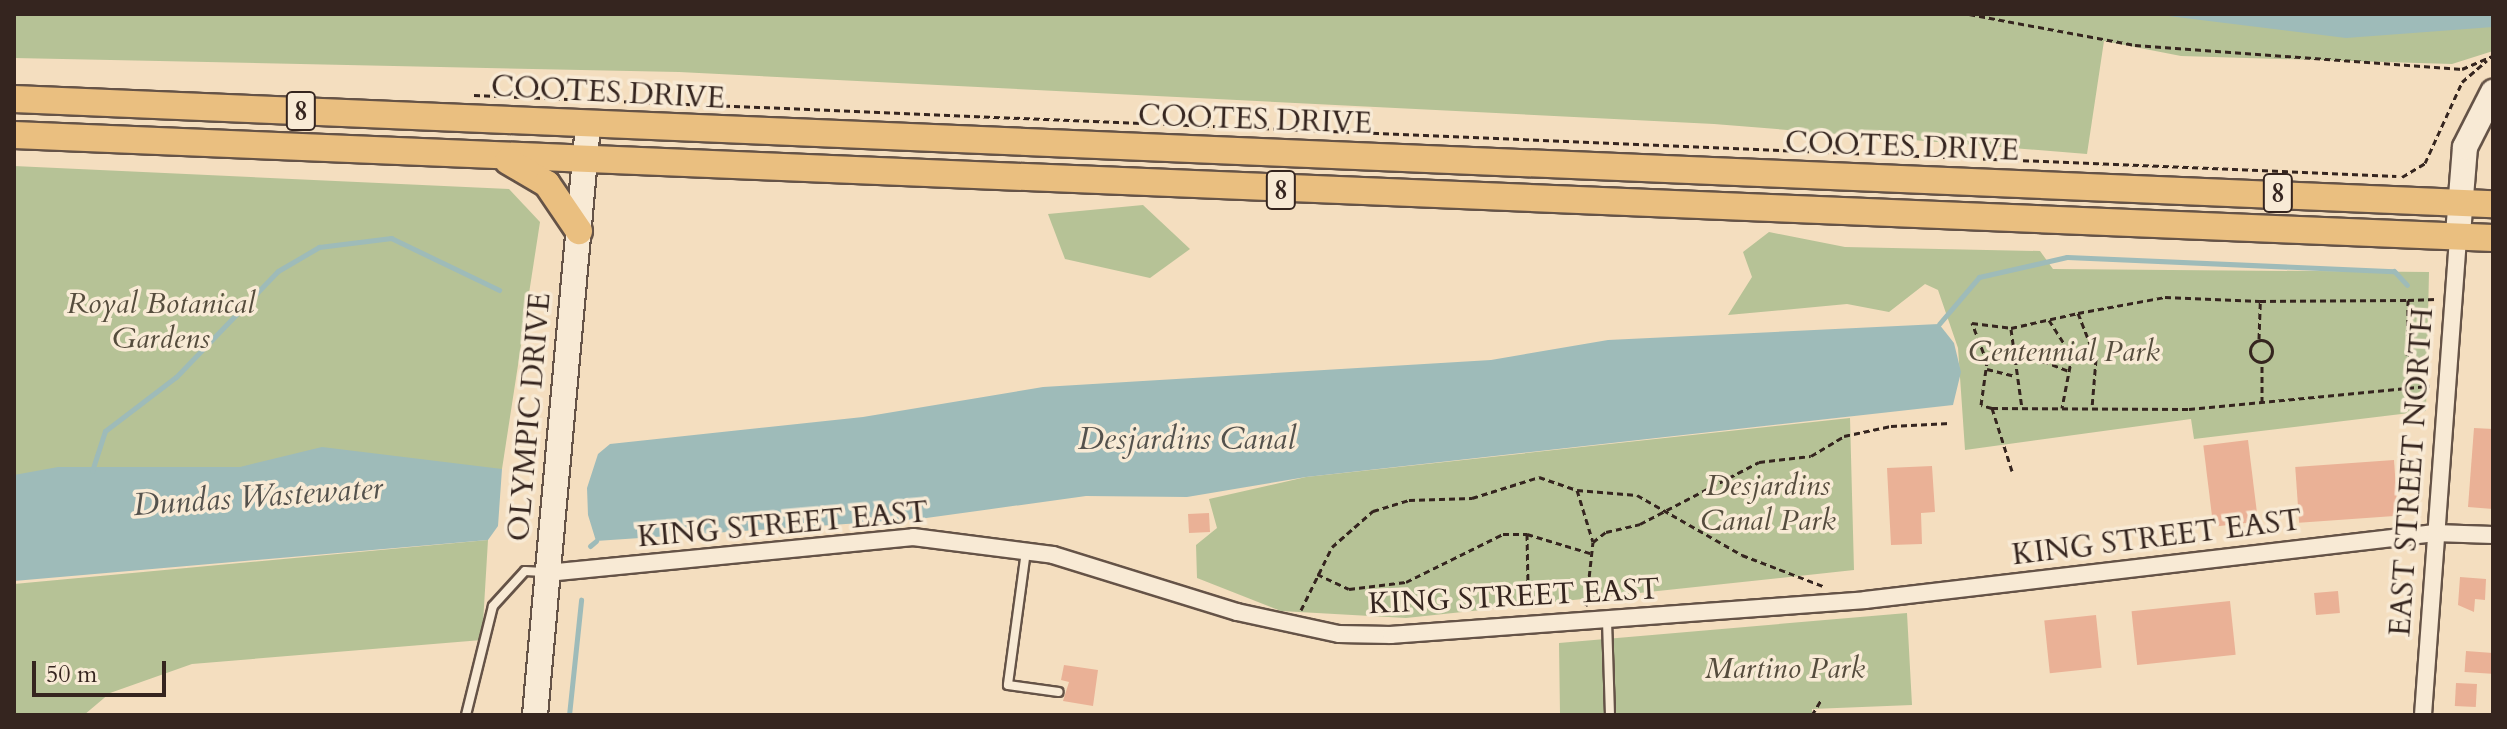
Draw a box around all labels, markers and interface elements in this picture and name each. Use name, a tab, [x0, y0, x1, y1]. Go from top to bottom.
street label: COOTES DRIVE	[490, 69, 726, 117]
road number: 8	[285, 87, 317, 135]
street label: COOTES DRIVE	[1137, 98, 1373, 142]
street label: COOTES DRIVE	[1784, 125, 2020, 169]
road number: 8	[1265, 166, 1297, 214]
road number: 8	[2262, 169, 2294, 217]
park label: Royal Botanical Gardens	[67, 286, 255, 356]
street label: OLYMPIC DRIVE	[501, 291, 559, 543]
street label: EAST STREET NORTH	[2383, 307, 2441, 637]
park label: Centennial Park	[1968, 334, 2160, 370]
water label: Desjardins Canal	[1078, 420, 1296, 458]
park label: Desjardins Canal Park	[1700, 468, 1836, 538]
water label: Dundas Wastewater	[132, 469, 384, 525]
street label: KING STREET EAST	[636, 494, 930, 556]
street label: KING STREET EAST	[2010, 502, 2304, 574]
street label: KING STREET EAST	[1367, 571, 1661, 623]
scale bar	[36, 645, 170, 695]
park label: Martino Park	[1705, 651, 1865, 687]
text: 50 m	[46, 658, 97, 691]

